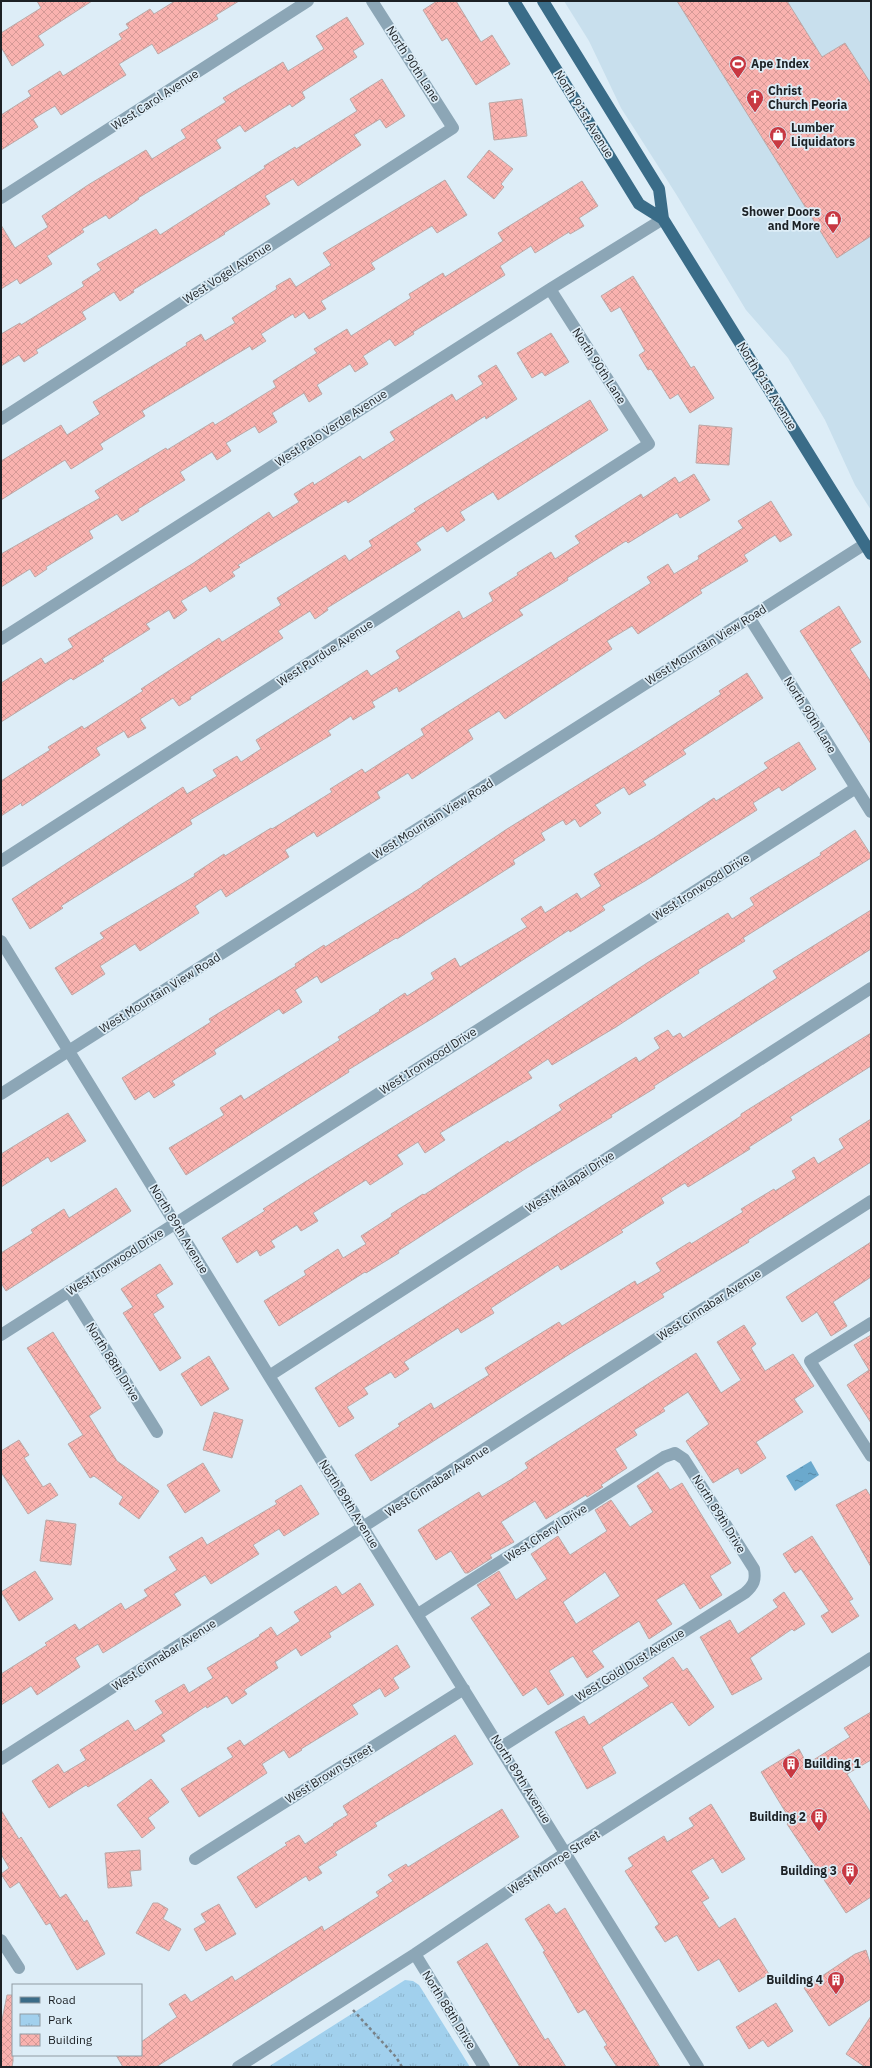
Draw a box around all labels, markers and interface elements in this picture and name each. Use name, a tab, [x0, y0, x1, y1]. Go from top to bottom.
street label: North 90th Lane	[383, 23, 444, 105]
sports icon: Ape Index	[728, 54, 748, 79]
place label: Ape Index	[751, 56, 809, 71]
street label: West Carol Avenue	[108, 66, 202, 133]
street label: North 91st Avenue	[551, 67, 618, 161]
place label: Christ Church Peoria	[768, 83, 848, 112]
church icon: Christ Church Peoria	[745, 88, 765, 113]
place label: Lumber Liquidators	[791, 120, 855, 149]
shop icon: Lumber Liquidators	[768, 125, 788, 150]
place label: Shower Doors and More	[742, 204, 820, 233]
shop icon: Shower Doors and More	[823, 209, 843, 234]
street label: West Vogel Avenue	[180, 238, 274, 307]
street label: North 90th Lane	[569, 325, 630, 407]
street label: North 91st Avenue	[734, 339, 801, 433]
street label: West Palo Verde Avenue	[272, 386, 390, 469]
street label: West Mountain View Road	[643, 601, 769, 688]
street label: West Purdue Avenue	[274, 616, 376, 689]
street label: North 90th Lane	[781, 674, 840, 756]
street label: West Mountain View Road	[370, 775, 496, 862]
street label: West Ironwood Drive	[649, 849, 752, 924]
street label: West Mountain View Road	[97, 949, 223, 1036]
street label: West Ironwood Drive	[376, 1023, 479, 1098]
street label: West Malapai Drive	[523, 1147, 617, 1216]
street label: North 89th Avenue	[147, 1181, 212, 1277]
street label: West Ironwood Drive	[63, 1224, 166, 1299]
street label: West Cinnabar Avenue	[654, 1265, 764, 1344]
street label: North 88th Drive	[83, 1320, 144, 1404]
street label: West Cinnabar Avenue	[382, 1441, 492, 1520]
street label: North 89th Avenue	[316, 1457, 383, 1551]
street label: North 89th Drive	[689, 1472, 750, 1556]
street label: West Cheryl Drive	[502, 1500, 590, 1565]
street label: West Cinnabar Avenue	[109, 1615, 219, 1694]
street label: West Gold Dust Avenue	[572, 1625, 687, 1704]
street label: North 89th Avenue	[488, 1732, 555, 1826]
street label: West Brown Street	[282, 1741, 375, 1807]
building icon: Building 1	[781, 1754, 801, 1779]
place label: Building 1	[804, 1756, 861, 1771]
building icon: Building 2	[809, 1807, 829, 1832]
place label: Building 2	[749, 1809, 806, 1824]
street label: West Monroe Street	[505, 1826, 603, 1897]
building icon: Building 3	[840, 1861, 860, 1886]
place label: Building 3	[780, 1863, 837, 1878]
street label: North 88th Drive	[419, 1968, 480, 2052]
building icon: Building 4	[826, 1970, 846, 1995]
place label: Building 4	[766, 1972, 823, 1987]
legend	[12, 1984, 142, 2056]
text: Road	[48, 1992, 76, 2007]
text: Park	[48, 2012, 73, 2027]
text: Building	[48, 2032, 93, 2047]

